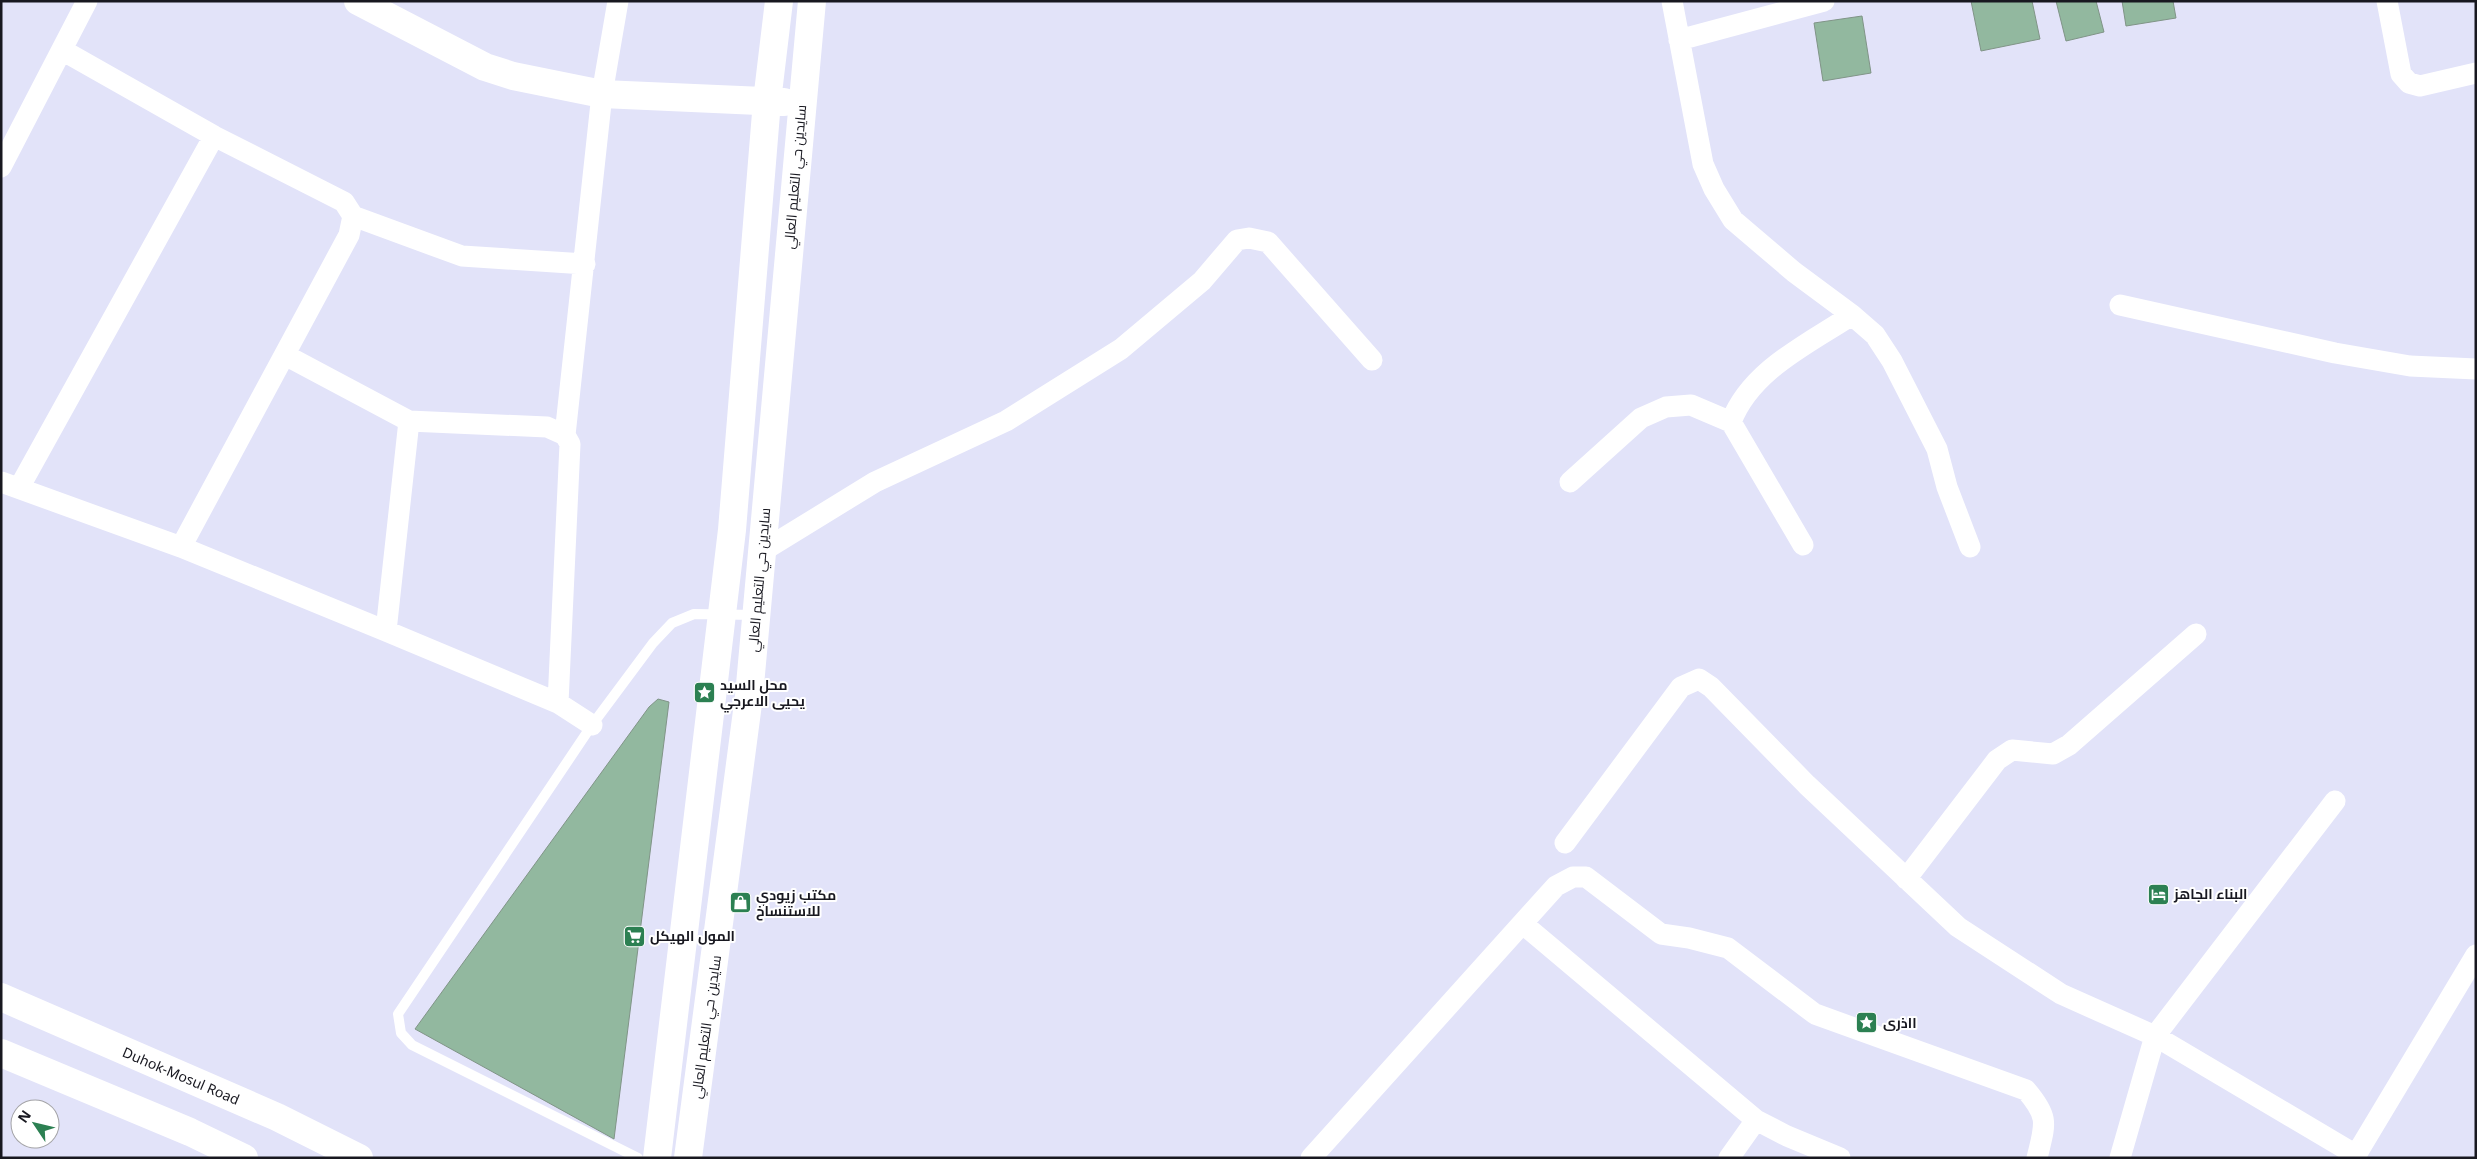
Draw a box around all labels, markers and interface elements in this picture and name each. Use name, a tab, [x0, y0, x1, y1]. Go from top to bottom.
street label: سايدين حي التعليم العالي	[779, 104, 813, 250]
street label: سايدين حي التعليم العالي	[743, 507, 777, 653]
place label: محل السيد يحيى الاعرجي	[720, 675, 805, 713]
place icon: محل السيد يحيى الاعرجي	[692, 681, 716, 705]
hotel icon: البناء الجاهز	[2146, 882, 2170, 906]
place label: البناء الجاهز	[2173, 884, 2248, 903]
place label: مكتب زيودي للاستنساخ	[756, 885, 836, 921]
shop icon: مكتب زيودي للاستنساخ	[728, 891, 752, 915]
supermarket icon: المول الهيكل	[622, 924, 646, 948]
place label: المول الهيكل	[650, 926, 735, 945]
street label: سايدين حي التعليم العالي	[686, 954, 728, 1100]
place icon: ااذرى	[1855, 1011, 1879, 1035]
place label: ااذرى	[1883, 1013, 1917, 1032]
street label: Duhok-Mosul Road	[120, 1042, 243, 1109]
north arrow	[10, 1099, 60, 1149]
text: N	[13, 1106, 35, 1126]

